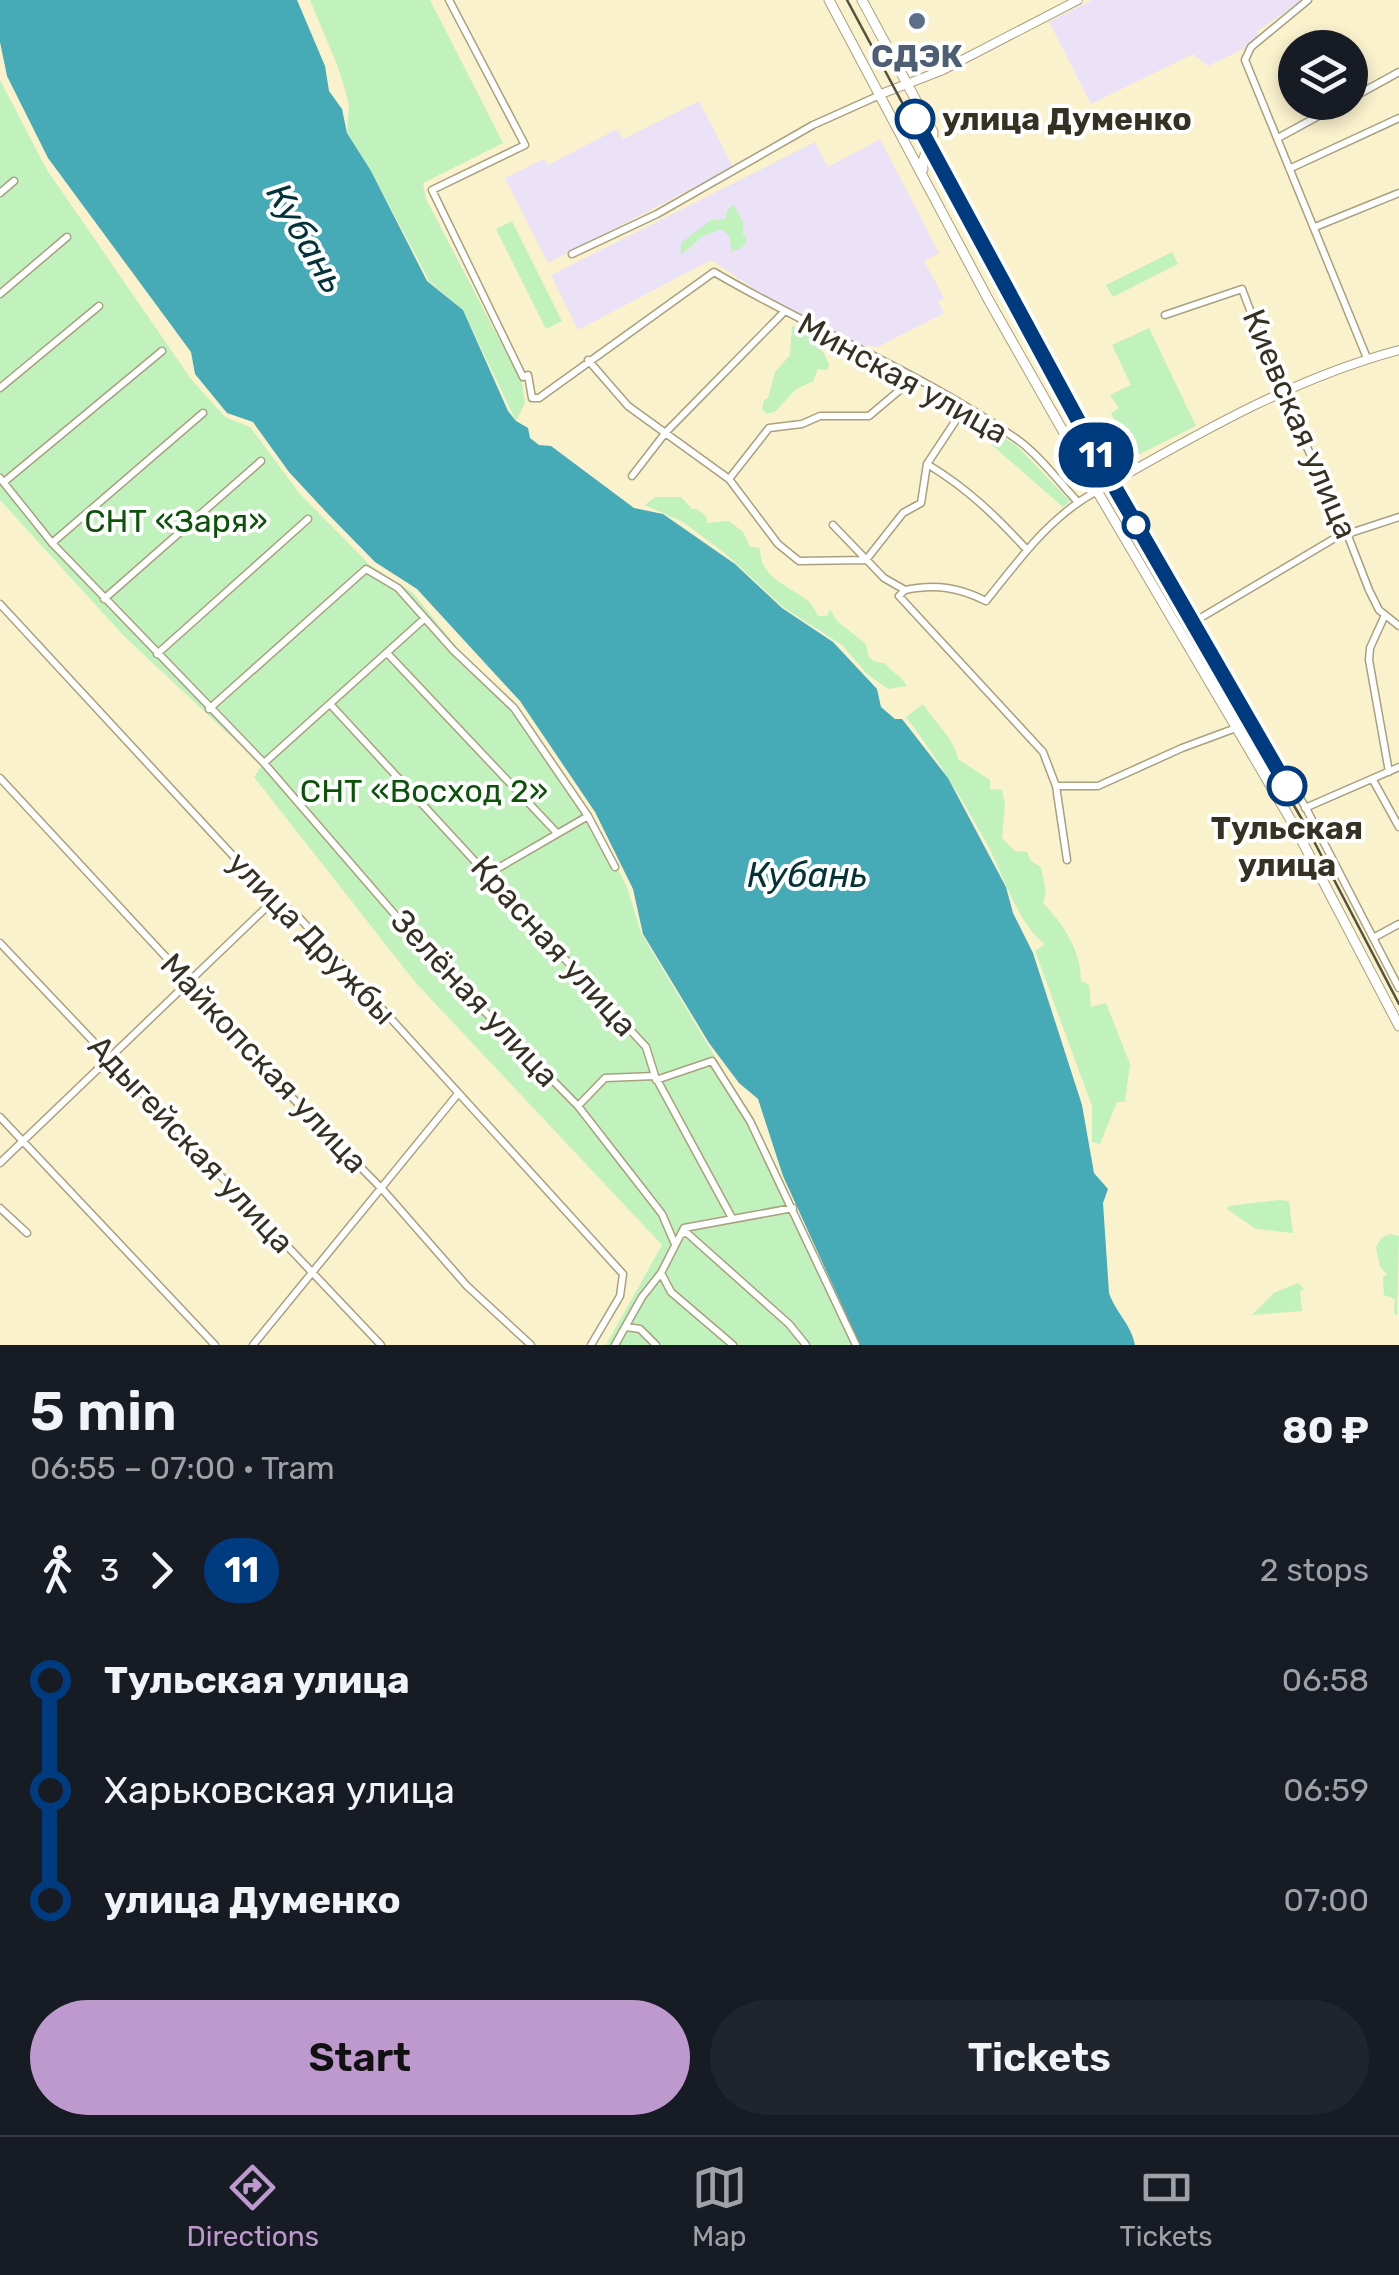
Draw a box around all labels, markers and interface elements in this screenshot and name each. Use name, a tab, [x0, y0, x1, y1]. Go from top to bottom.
marker: СДЭК	[906, 10, 928, 32]
map controls	[1278, 30, 1368, 120]
button: layers	[1278, 30, 1368, 120]
place label: СДЭК	[871, 37, 963, 75]
marker: улица Думенко	[896, 100, 934, 138]
place label: улица Думенко	[942, 100, 1192, 138]
water label: Кубань	[258, 175, 354, 301]
street label: Киевская улица	[1235, 304, 1365, 544]
street label: Минская улица	[791, 305, 1015, 451]
line badge: 11	[1051, 422, 1141, 488]
text: 11	[1079, 434, 1113, 476]
park label: СНТ «Заря»	[84, 502, 268, 540]
unlabelled marker	[1123, 512, 1149, 538]
marker: Тульская улица	[1268, 767, 1306, 805]
park label: СНТ «Восход 2»	[300, 772, 548, 810]
place label: Тульская улица	[1211, 809, 1363, 884]
street label: улица Дружбы	[220, 844, 404, 1032]
street label: Красная улица	[463, 848, 645, 1044]
water label: Кубань	[747, 854, 867, 896]
street label: Зелёная улица	[383, 901, 567, 1095]
street label: Майкопская улица	[153, 945, 375, 1181]
street label: Адыгейская улица	[80, 1027, 302, 1261]
text: 5 min	[30, 1379, 177, 1444]
text: 80 ₽	[1282, 1407, 1369, 1453]
text: 06:55 – 07:00 · Tram	[30, 1449, 335, 1487]
icon: walk	[30, 1543, 85, 1598]
icon: forward	[134, 1543, 189, 1598]
text: 11	[224, 1549, 259, 1591]
text: 3	[100, 1551, 119, 1589]
text: 2 stops	[1260, 1551, 1369, 1589]
text: Тульская улица	[104, 1657, 410, 1703]
text: 06:58	[1282, 1661, 1369, 1699]
text: Харьковская улица	[104, 1767, 455, 1813]
text: 06:59	[1283, 1771, 1369, 1809]
text: улица Думенко	[104, 1877, 401, 1923]
text: 07:00	[1283, 1881, 1369, 1919]
button: Start	[30, 2000, 690, 2115]
button: Tickets	[710, 2000, 1369, 2115]
tab: Directions	[186, 2160, 319, 2253]
tab: Map	[692, 2160, 747, 2253]
tab: Tickets	[1120, 2160, 1213, 2253]

